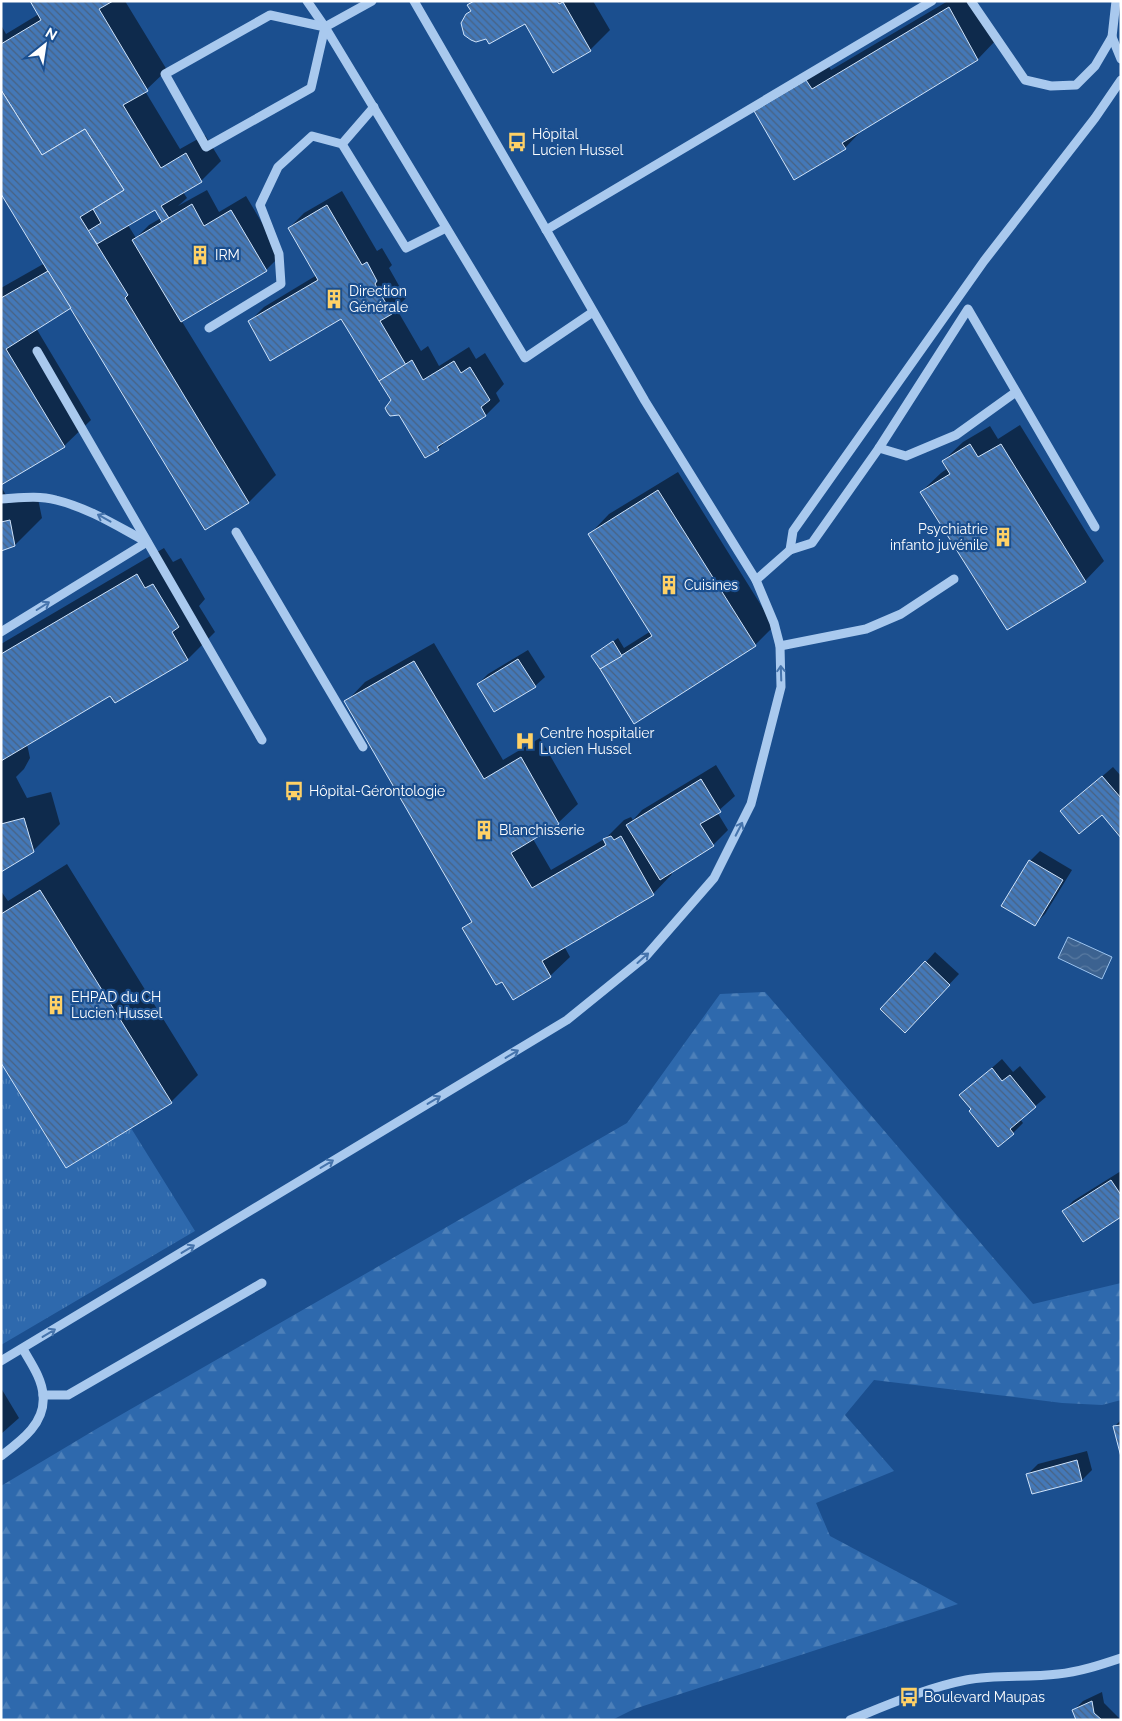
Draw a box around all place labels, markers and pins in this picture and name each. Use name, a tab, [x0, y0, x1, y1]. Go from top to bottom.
place label: Hôpital Lucien Hussel	[532, 126, 624, 158]
bus stop icon: Hôpital Lucien Hussel	[506, 131, 528, 153]
building icon: IRM	[189, 244, 211, 266]
place label: IRM	[215, 247, 240, 263]
place label: Direction Générale	[349, 283, 408, 315]
building icon: Direction Générale	[323, 288, 345, 310]
place label: Psychiatrie infanto juvénile	[890, 521, 988, 553]
building icon: Psychiatrie infanto juvénile	[992, 526, 1014, 548]
building icon: Cuisines	[658, 574, 680, 596]
place label: Cuisines	[684, 577, 738, 593]
place label: Centre hospitalier Lucien Hussel	[540, 725, 654, 757]
hospital icon: Centre hospitalier Lucien Hussel	[514, 730, 536, 752]
bus stop icon: Hôpital-Gérontologie	[283, 780, 305, 802]
place label: Hôpital-Gérontologie	[309, 783, 445, 799]
building icon: Blanchisserie	[473, 819, 495, 841]
place label: Blanchisserie	[499, 822, 585, 838]
place label: EHPAD du CH Lucien Hussel	[71, 989, 163, 1021]
building icon: EHPAD du CH Lucien Hussel	[45, 994, 67, 1016]
bus stop icon: Boulevard Maupas	[898, 1686, 920, 1708]
place label: Boulevard Maupas	[924, 1689, 1045, 1705]

